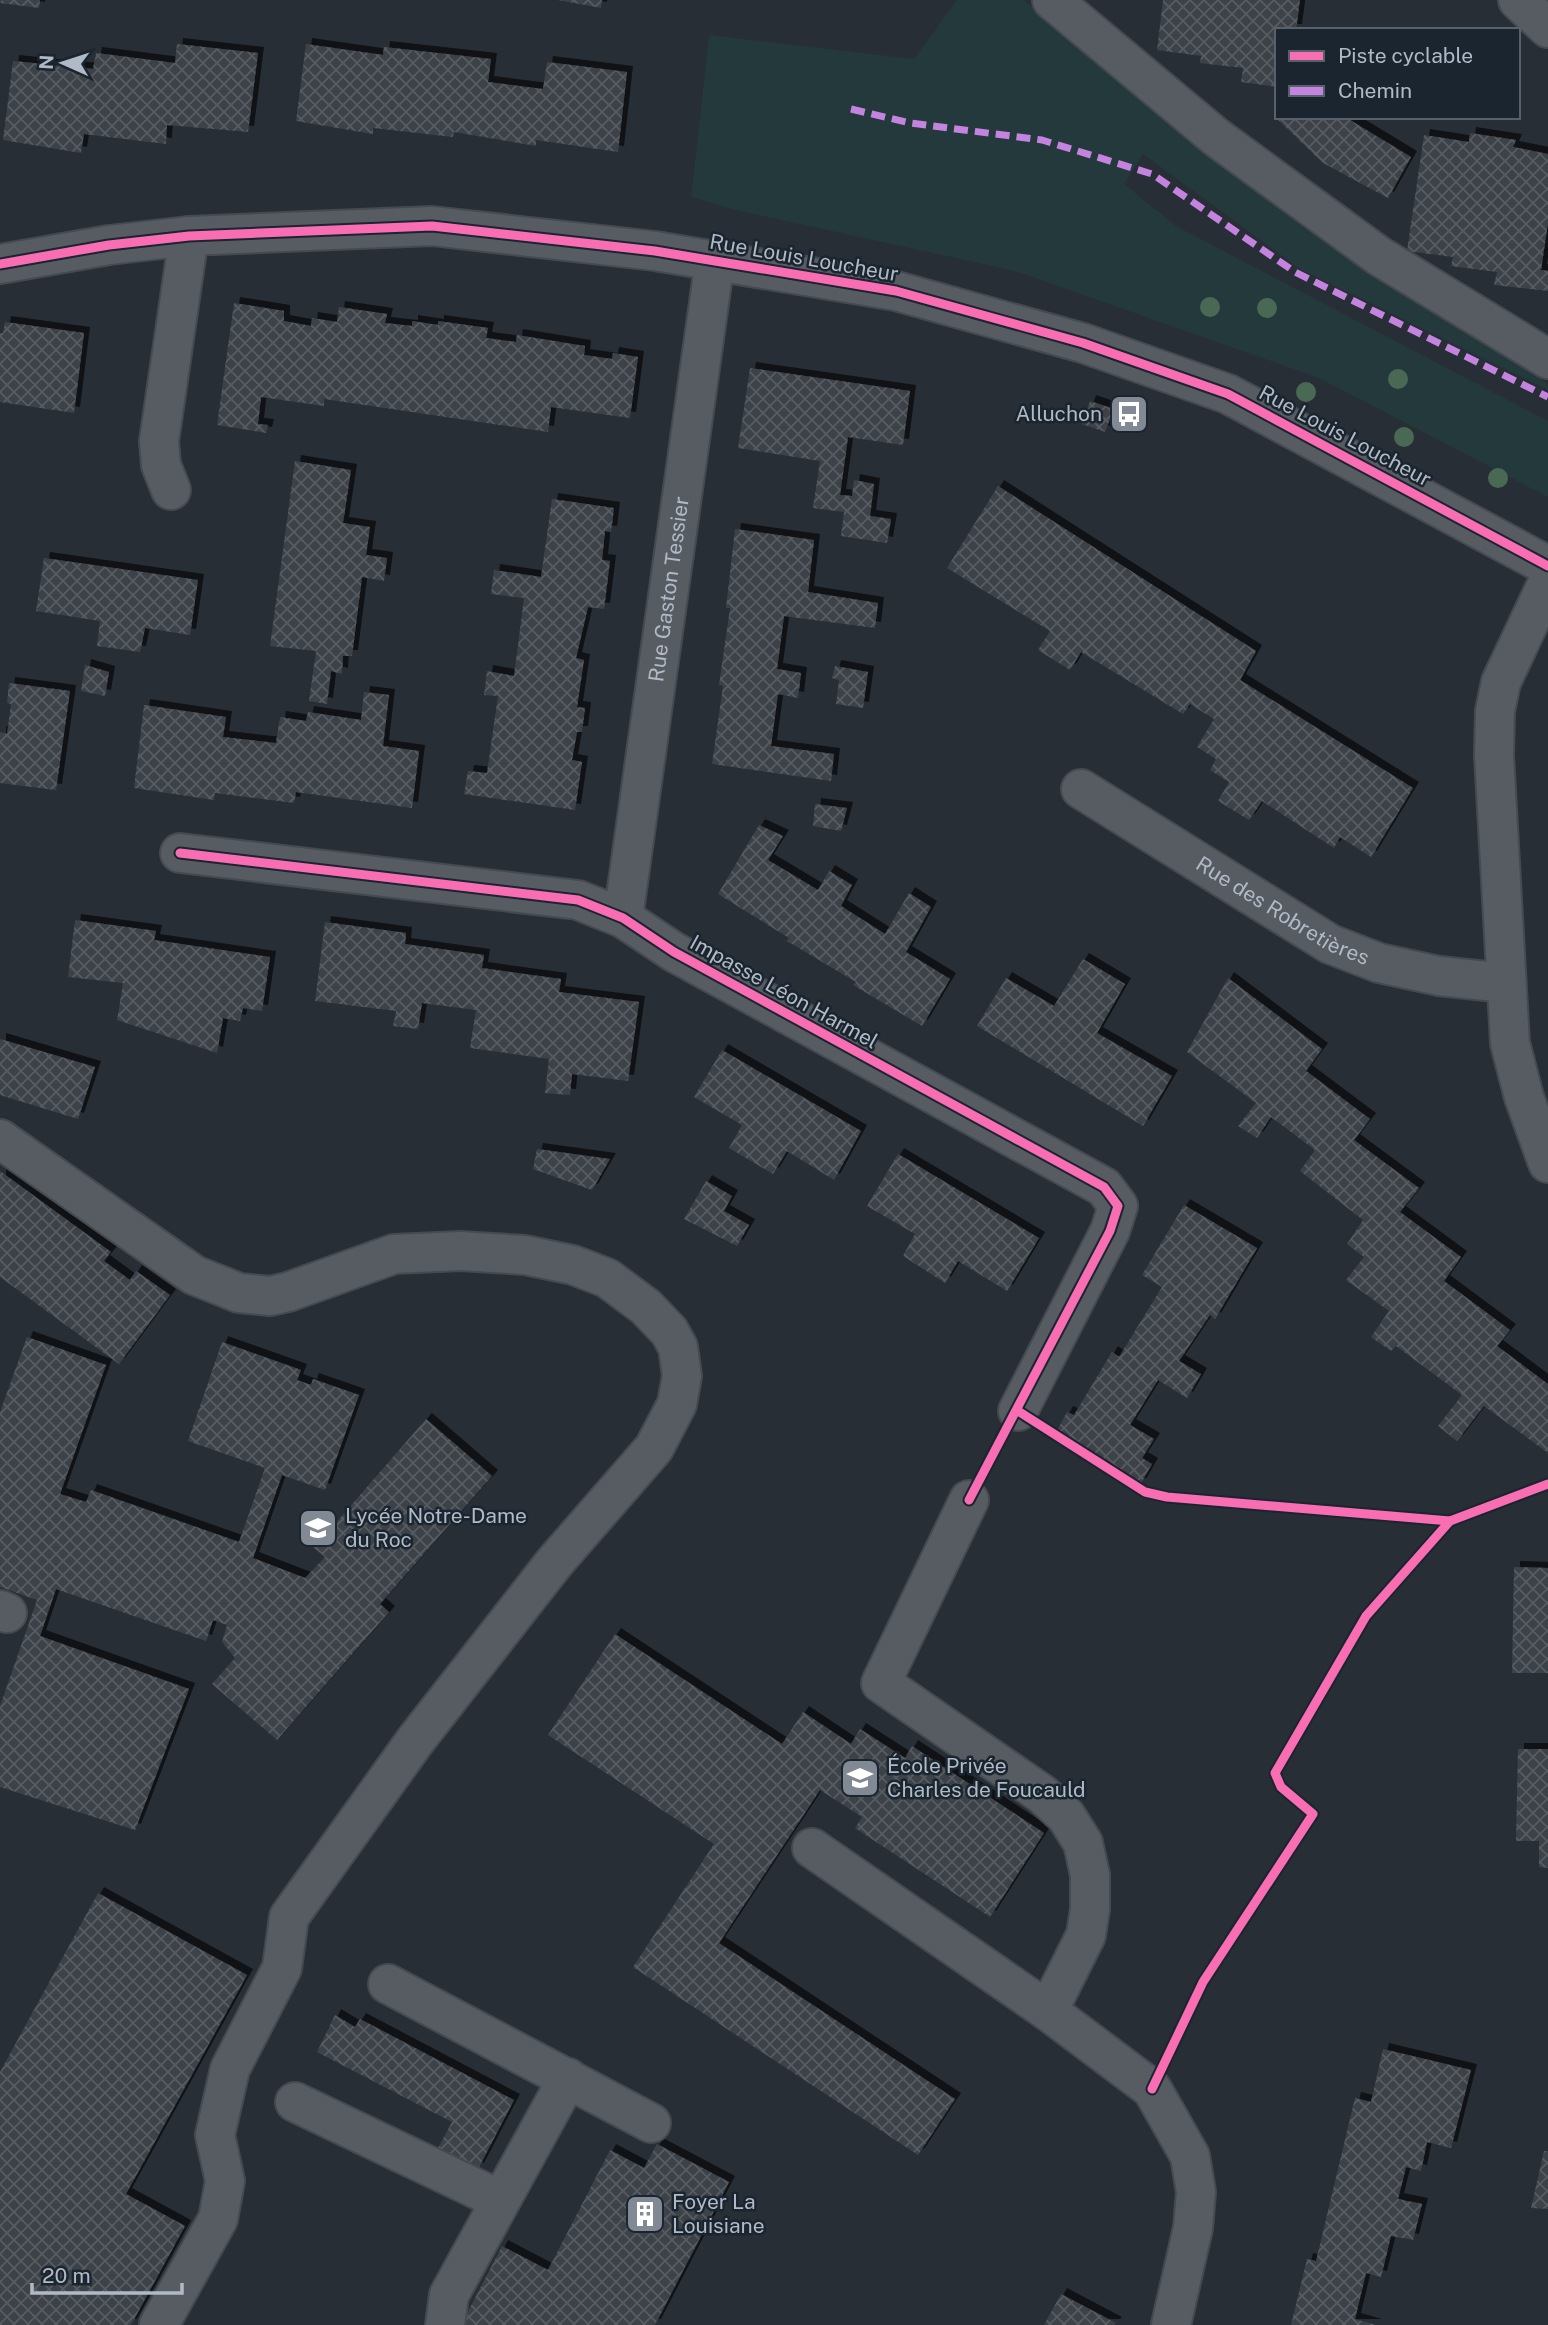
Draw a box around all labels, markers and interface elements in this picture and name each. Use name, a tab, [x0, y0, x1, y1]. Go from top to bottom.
north arrow	[28, 28, 98, 98]
legend	[1275, 28, 1520, 119]
text: Piste cyclable	[1338, 43, 1473, 68]
text: N	[35, 54, 57, 70]
text: Chemin	[1338, 78, 1412, 103]
street label: Rue Louis Loucheur	[708, 229, 900, 286]
street label: Rue Louis Loucheur	[1255, 380, 1436, 492]
bus stop icon: Alluchon	[1108, 393, 1150, 435]
place label: Alluchon	[1015, 401, 1102, 426]
street label: Rue Gaston Tessier	[643, 495, 694, 683]
street label: Rue des Robretières	[1192, 851, 1373, 970]
street label: Impasse Léon Harmel	[686, 929, 883, 1054]
place label: Lycée Notre-Dame du Roc	[345, 1503, 527, 1552]
school or university icon: Lycée Notre-Dame du Roc	[297, 1507, 339, 1549]
place label: École Privée Charles de Foucauld	[887, 1753, 1086, 1802]
school or university icon: École Privée Charles de Foucauld	[839, 1757, 881, 1799]
place label: Foyer La Louisiane	[672, 2189, 765, 2238]
building icon: Foyer La Louisiane	[624, 2193, 666, 2235]
scale bar	[32, 2252, 182, 2296]
text: 20 m	[42, 2263, 91, 2288]

